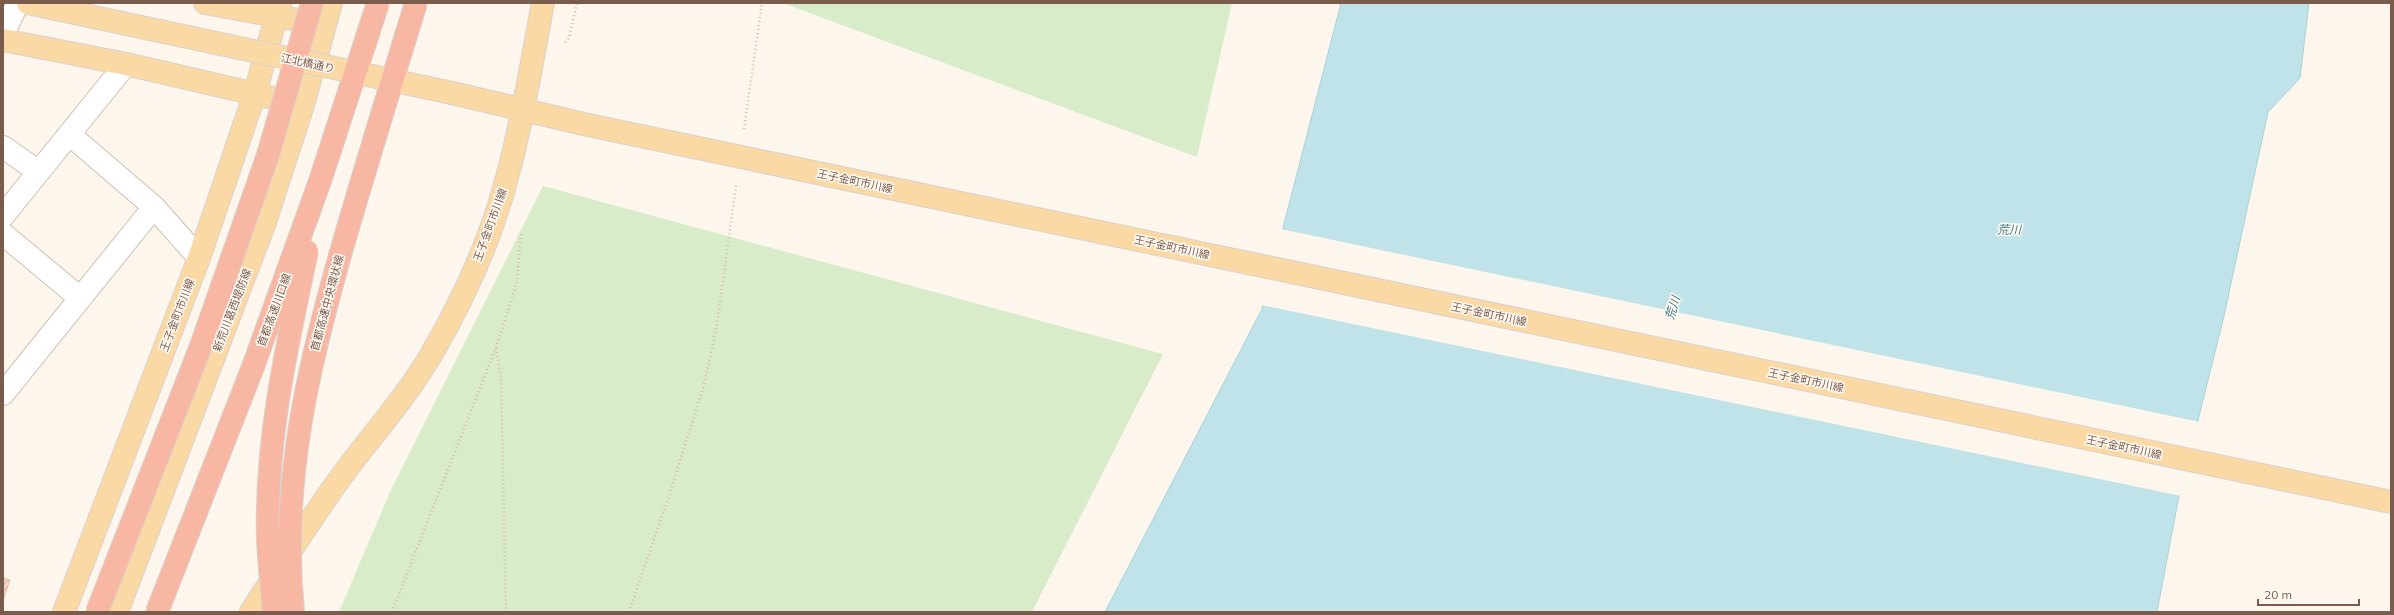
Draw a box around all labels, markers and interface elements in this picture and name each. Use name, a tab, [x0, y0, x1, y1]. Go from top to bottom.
street label: 江北橋通り	[280, 50, 336, 76]
street label: 王子金町市川線	[816, 166, 894, 196]
street label: 王子金町市川線	[470, 186, 510, 264]
water label: 荒川	[1997, 222, 2023, 237]
street label: 王子金町市川線	[1133, 232, 1211, 262]
street label: 首都高速中央環状線	[307, 253, 347, 353]
street label: 新荒川葛西堤防線	[210, 266, 254, 354]
street label: 首都高速川口線	[254, 271, 294, 349]
street label: 王子金町市川線	[157, 277, 197, 353]
water label: 荒川	[1662, 292, 1684, 322]
street label: 王子金町市川線	[1450, 299, 1528, 329]
street label: 王子金町市川線	[1767, 365, 1845, 395]
street label: 王子金町市川線	[2085, 432, 2163, 462]
scale bar	[2258, 581, 2359, 607]
text: 20 m	[2264, 587, 2292, 602]

